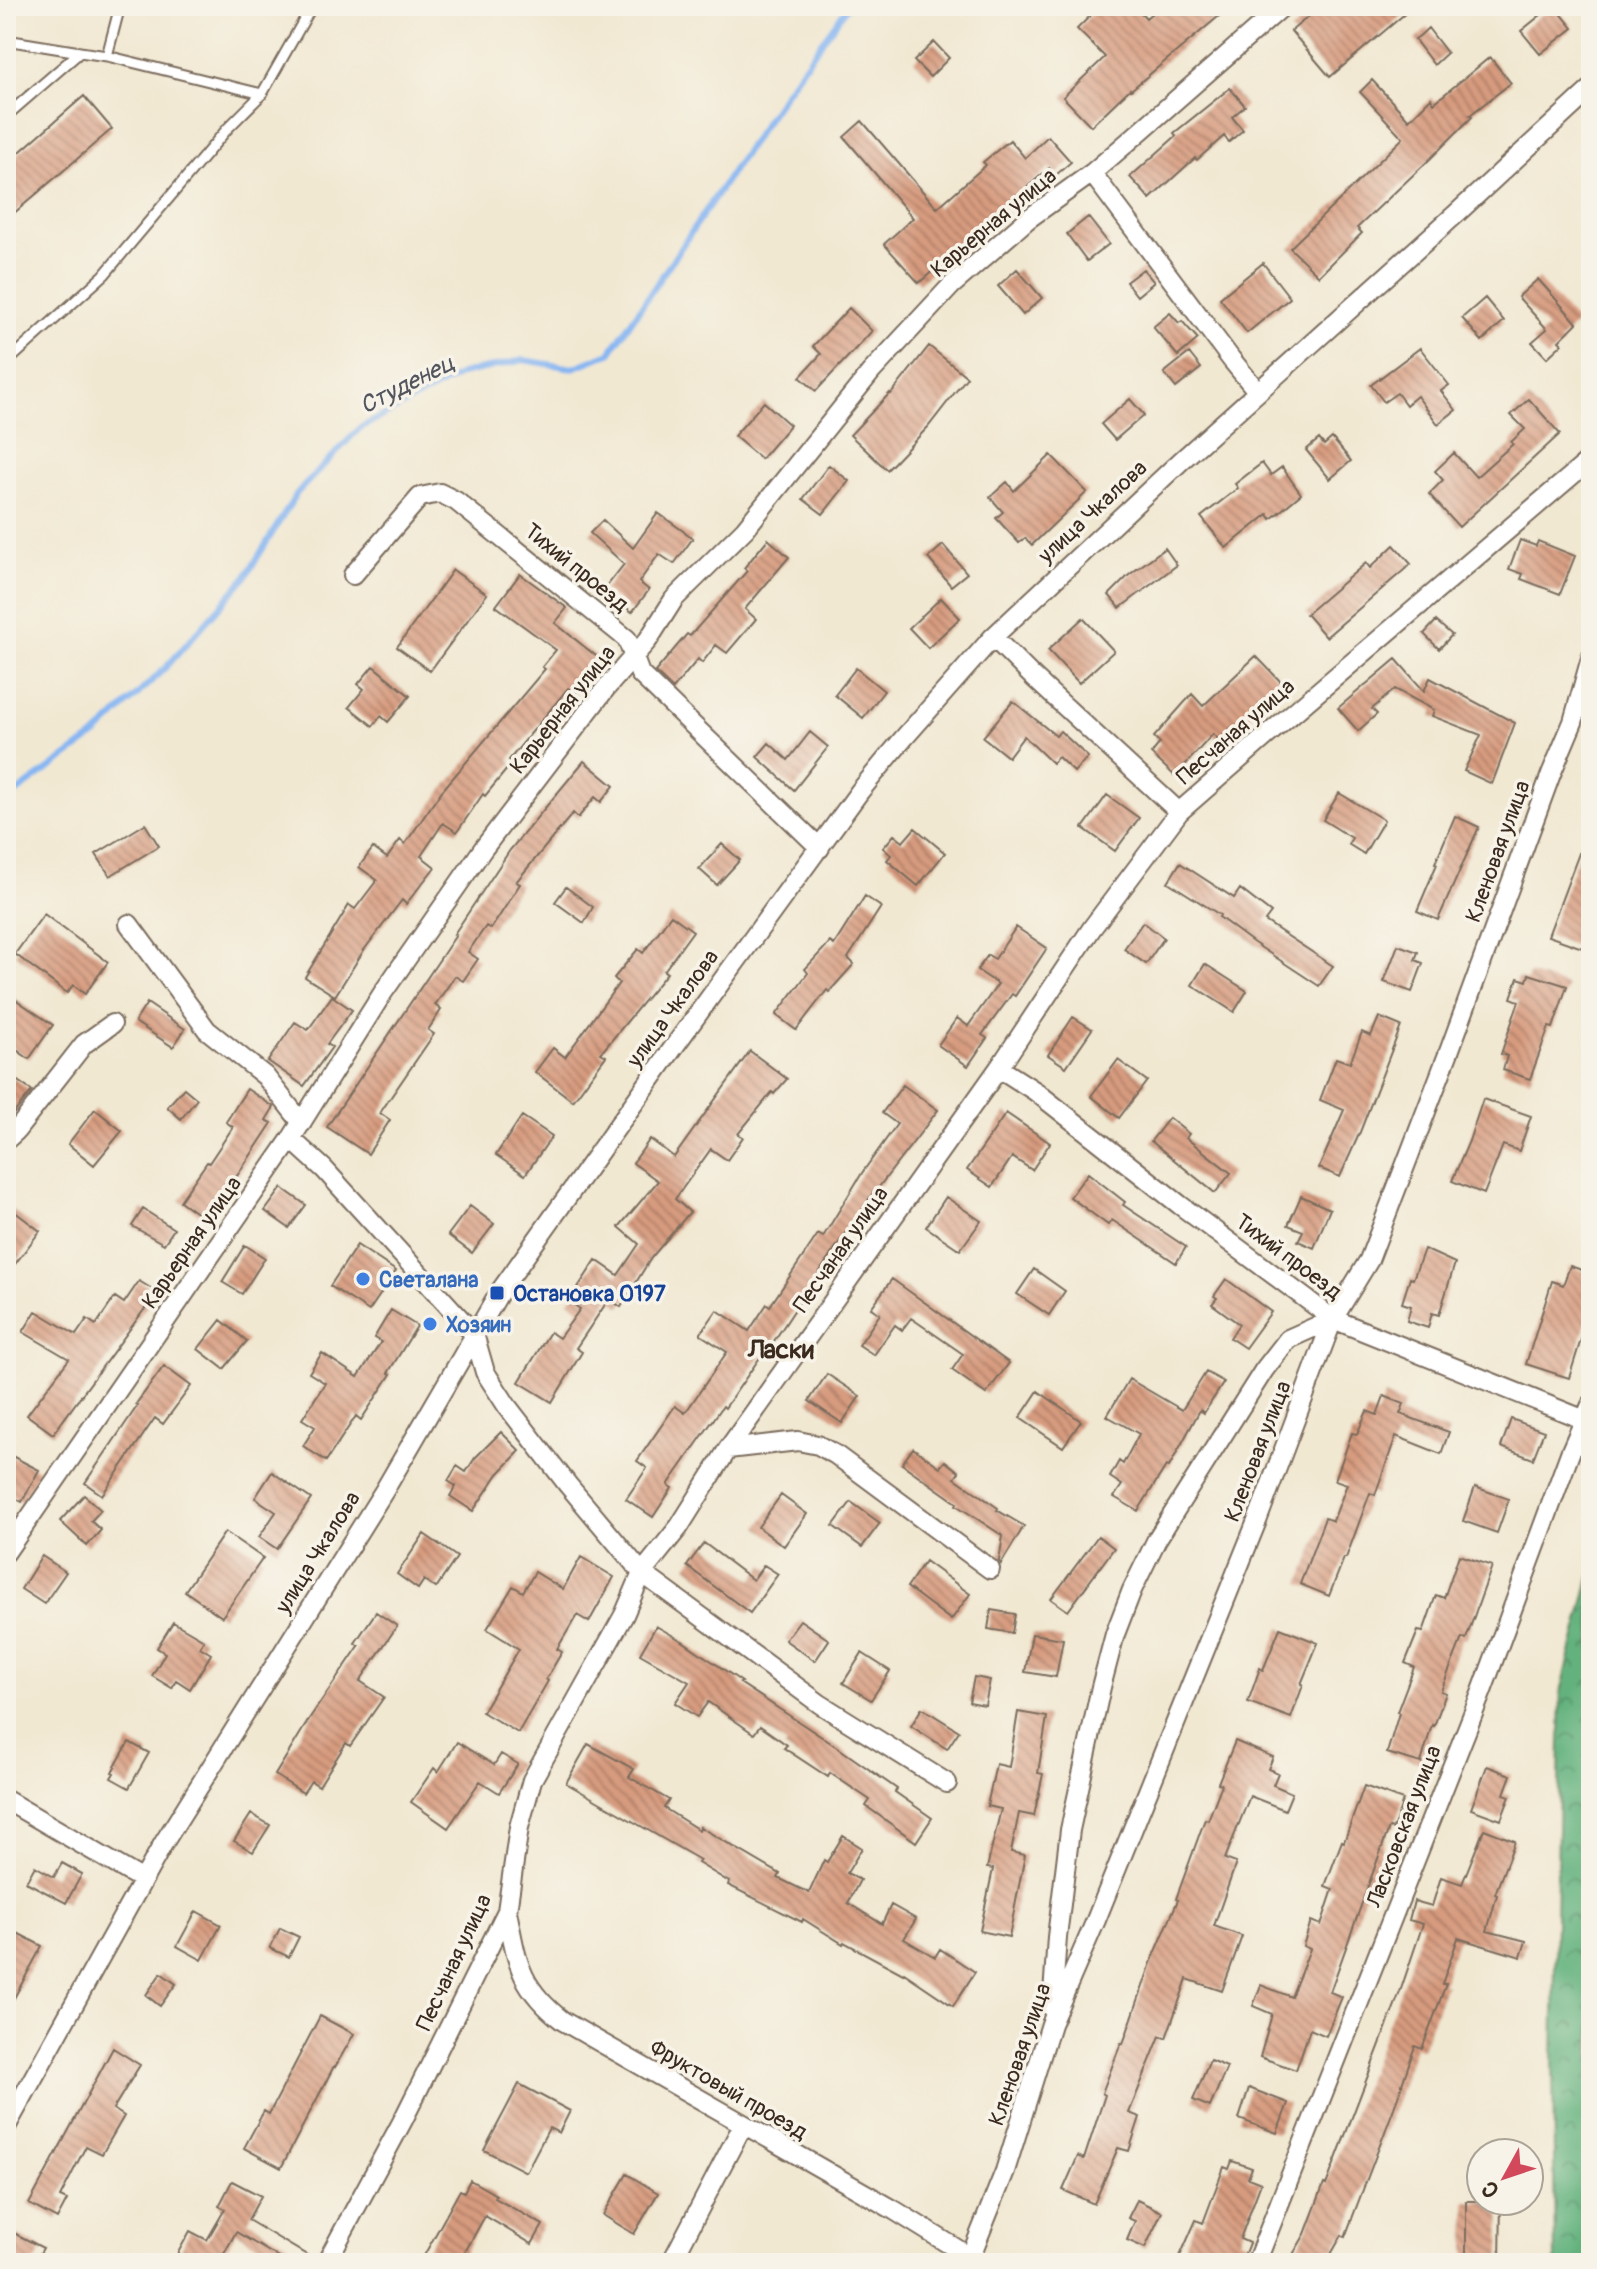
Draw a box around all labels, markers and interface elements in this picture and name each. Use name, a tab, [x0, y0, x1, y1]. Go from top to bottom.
street label: Карьерная улица	[925, 162, 1062, 284]
water label: Студенец	[355, 348, 459, 421]
street label: улица Чкалова	[1032, 454, 1153, 570]
street label: Тихий проезд	[519, 517, 634, 618]
street label: Карьерная улица	[504, 640, 622, 780]
street label: Песчаная улица	[1171, 673, 1301, 791]
street label: Кленовая улица	[1459, 777, 1537, 926]
street label: улица Чкалова	[620, 944, 725, 1074]
street label: Карьерная улица	[136, 1171, 248, 1314]
street label: Песчаная улица	[787, 1181, 895, 1318]
street label: Тихий проезд	[1230, 1208, 1347, 1306]
place label: Светалана	[379, 1266, 479, 1294]
marker: Светалана	[354, 1270, 372, 1288]
place label: Остановка 0197	[513, 1280, 666, 1308]
marker: Остановка 0197	[488, 1284, 506, 1302]
place label: Хозяин	[446, 1311, 511, 1339]
marker: Хозяин	[421, 1315, 439, 1333]
district label: Ласки	[747, 1334, 814, 1366]
street label: Кленовая улица	[1218, 1377, 1298, 1526]
street label: улица Чкалова	[269, 1486, 366, 1620]
street label: Ласковская улица	[1360, 1741, 1448, 1912]
street label: Песчаная улица	[410, 1890, 498, 2035]
street label: Кленовая улица	[982, 1979, 1057, 2129]
street label: Фруктовый проезд	[645, 2033, 812, 2146]
north arrow	[1465, 2137, 1545, 2217]
text: С	[1475, 2175, 1506, 2203]

